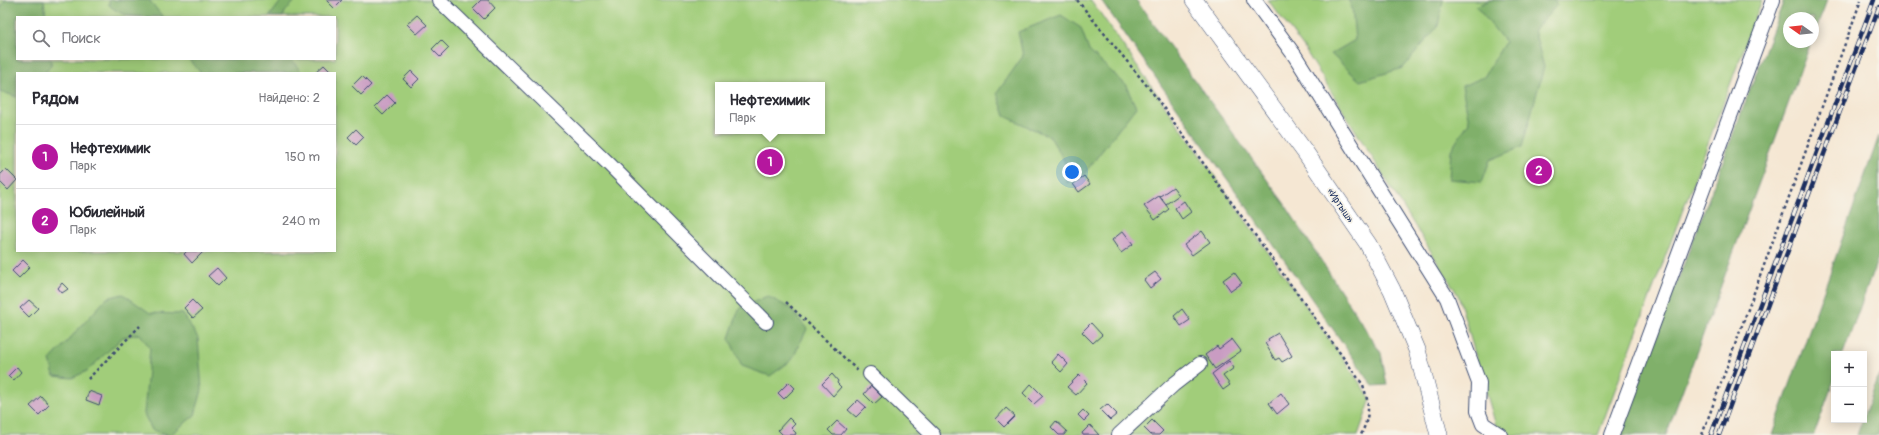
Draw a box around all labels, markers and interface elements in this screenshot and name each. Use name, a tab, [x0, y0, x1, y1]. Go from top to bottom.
north arrow	[1783, 12, 1819, 48]
search box	[16, 16, 336, 60]
icon: search	[30, 27, 52, 49]
text: Поиск	[62, 29, 101, 48]
popup	[715, 82, 825, 134]
text: Рядом	[32, 88, 79, 109]
text: Найдено: 2	[258, 90, 320, 106]
text: Нефтехимик	[730, 91, 810, 110]
text: Парк	[730, 110, 756, 126]
text: Нефтехимик	[70, 139, 151, 158]
pin: 1	[757, 147, 783, 177]
text: 1	[42, 149, 48, 165]
text: 150 m	[285, 149, 320, 165]
pin: 2	[1526, 156, 1552, 186]
text: Парк	[70, 158, 97, 174]
your location	[1062, 162, 1082, 182]
street label: «Иртыш»	[1324, 186, 1356, 225]
text: Юбилейный	[70, 203, 145, 222]
text: 2	[41, 213, 49, 229]
text: 240 m	[282, 213, 320, 229]
text: Парк	[70, 222, 97, 238]
map controls	[1831, 351, 1867, 423]
button: +	[1831, 351, 1867, 387]
button: −	[1831, 387, 1867, 423]

